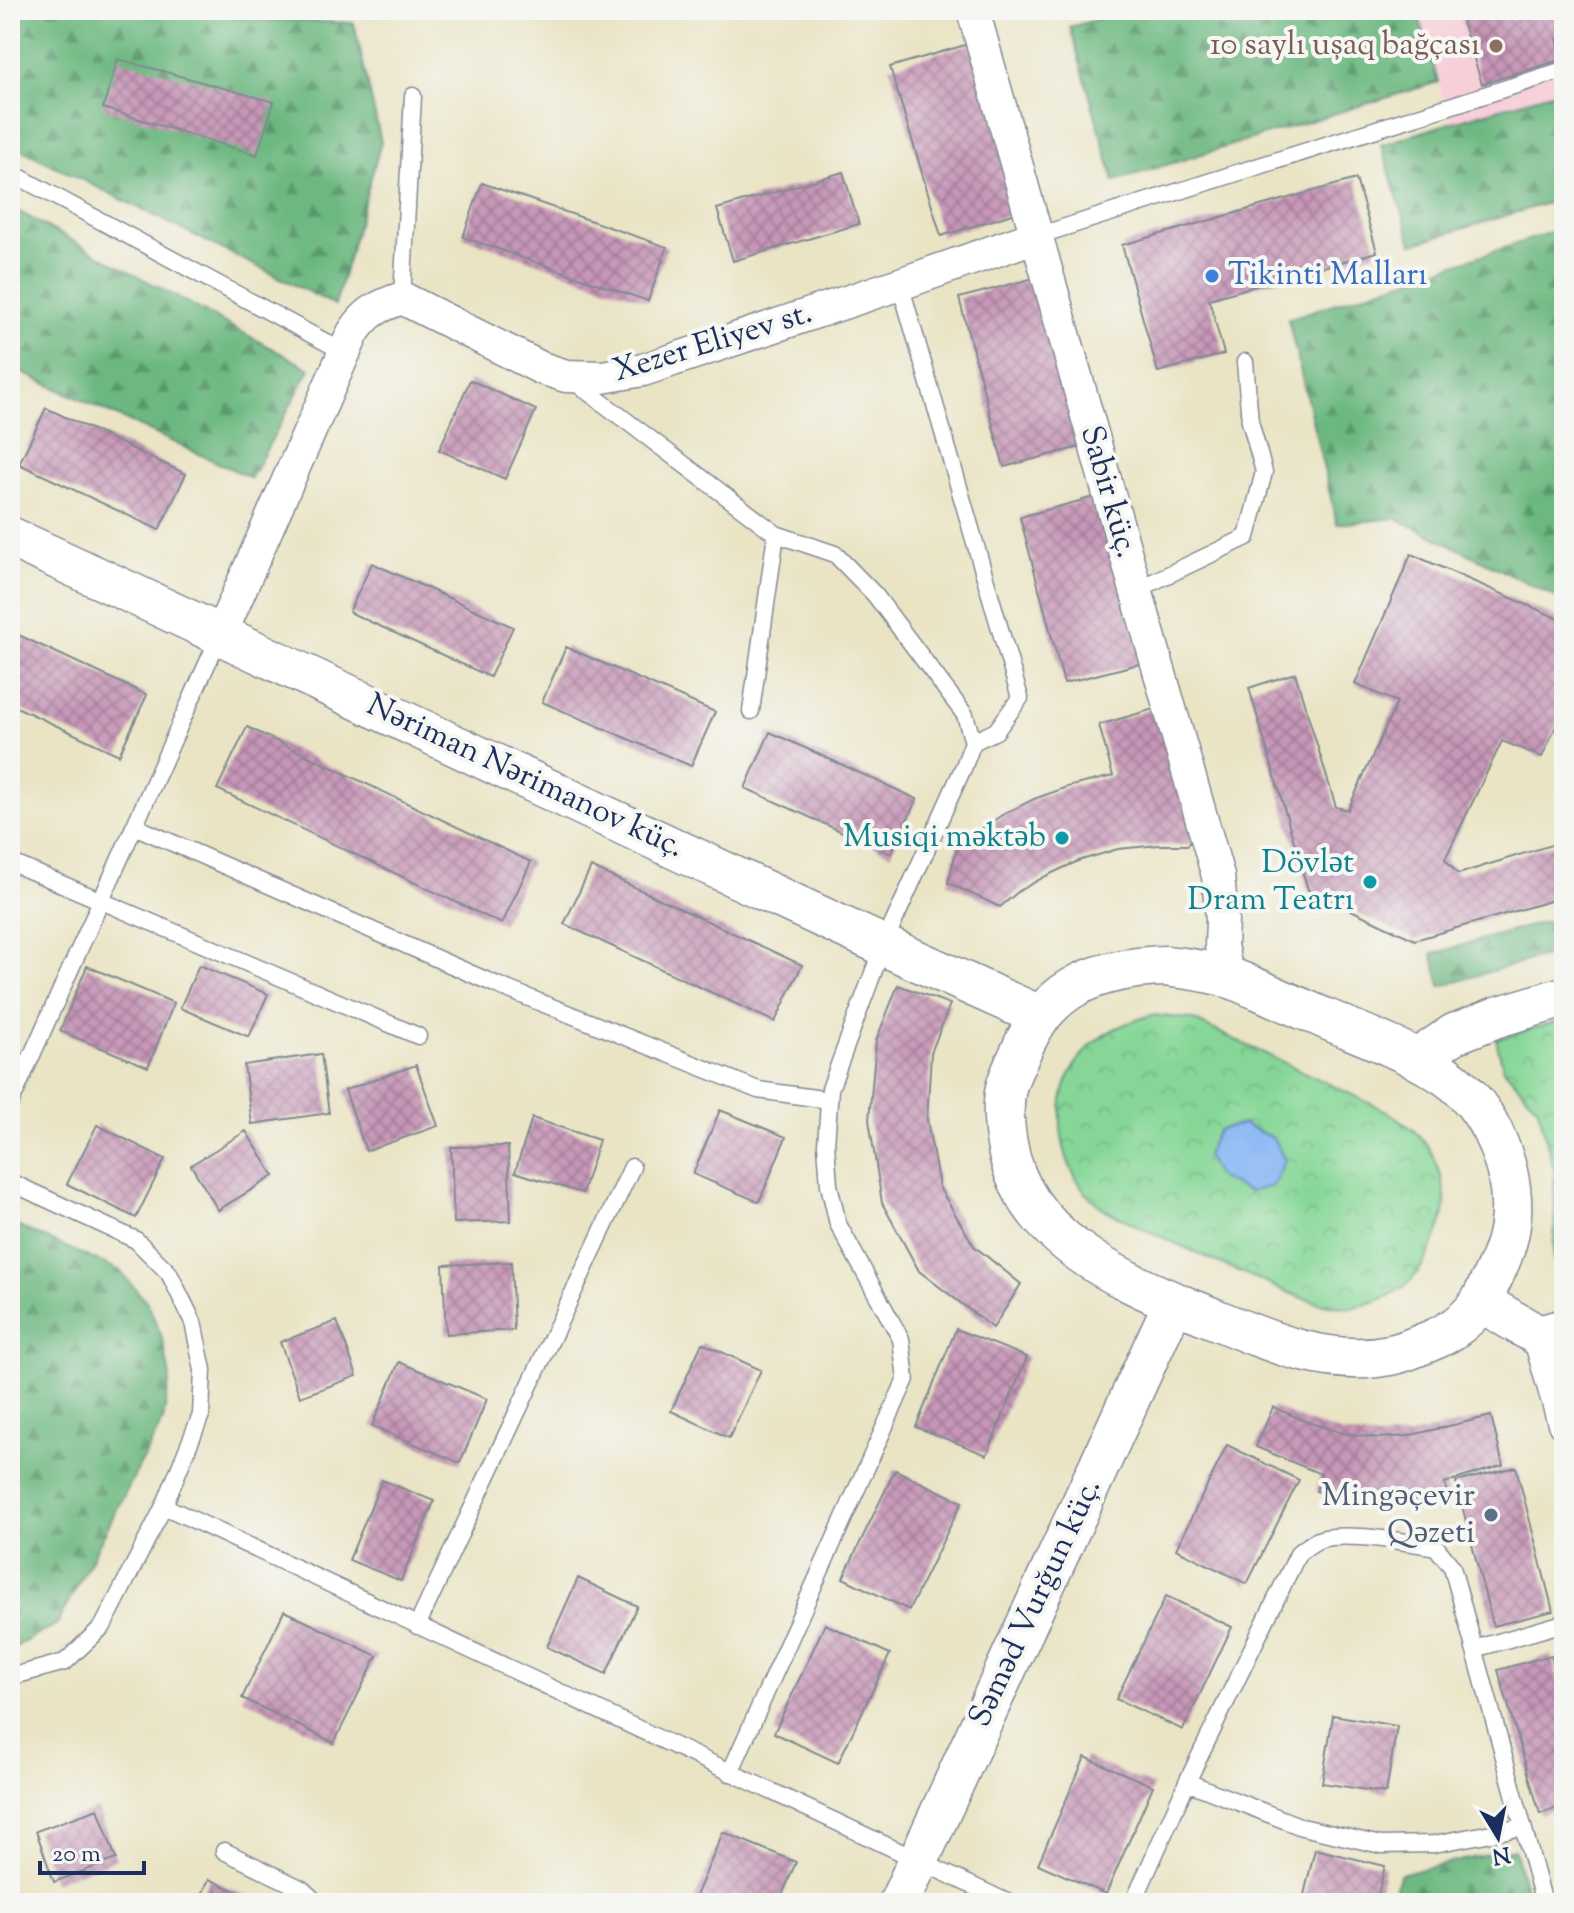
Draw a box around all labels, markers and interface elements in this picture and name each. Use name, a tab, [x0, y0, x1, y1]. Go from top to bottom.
place label: 10 saylı uşaq bağçası	[1210, 23, 1480, 69]
marker: 10 saylı uşaq bağçası	[1487, 37, 1505, 55]
place label: Tikinti Malları	[1228, 253, 1427, 299]
marker: Tikinti Malları	[1203, 267, 1221, 285]
street label: Xezer Eliyev st.	[608, 291, 818, 395]
street label: Sabir küç.	[1067, 420, 1149, 564]
street label: Nəriman Nərimanov küç.	[359, 683, 691, 871]
place label: Musiqi məktəb	[843, 815, 1046, 861]
marker: Musiqi məktəb	[1053, 829, 1071, 847]
place label: Dövlət Dram Teatrı	[1188, 841, 1354, 924]
marker: Dövlət Dram Teatrı	[1361, 873, 1379, 891]
street label: Səməd Vurğun küç.	[958, 1471, 1114, 1735]
place label: Mingəçevir Qəzeti	[1322, 1474, 1475, 1557]
marker: Mingəçevir Qəzeti	[1482, 1506, 1500, 1524]
north arrow	[1458, 1797, 1538, 1877]
scale bar	[40, 1825, 144, 1875]
text: N	[1489, 1836, 1512, 1871]
text: 20 m	[52, 1838, 101, 1872]

